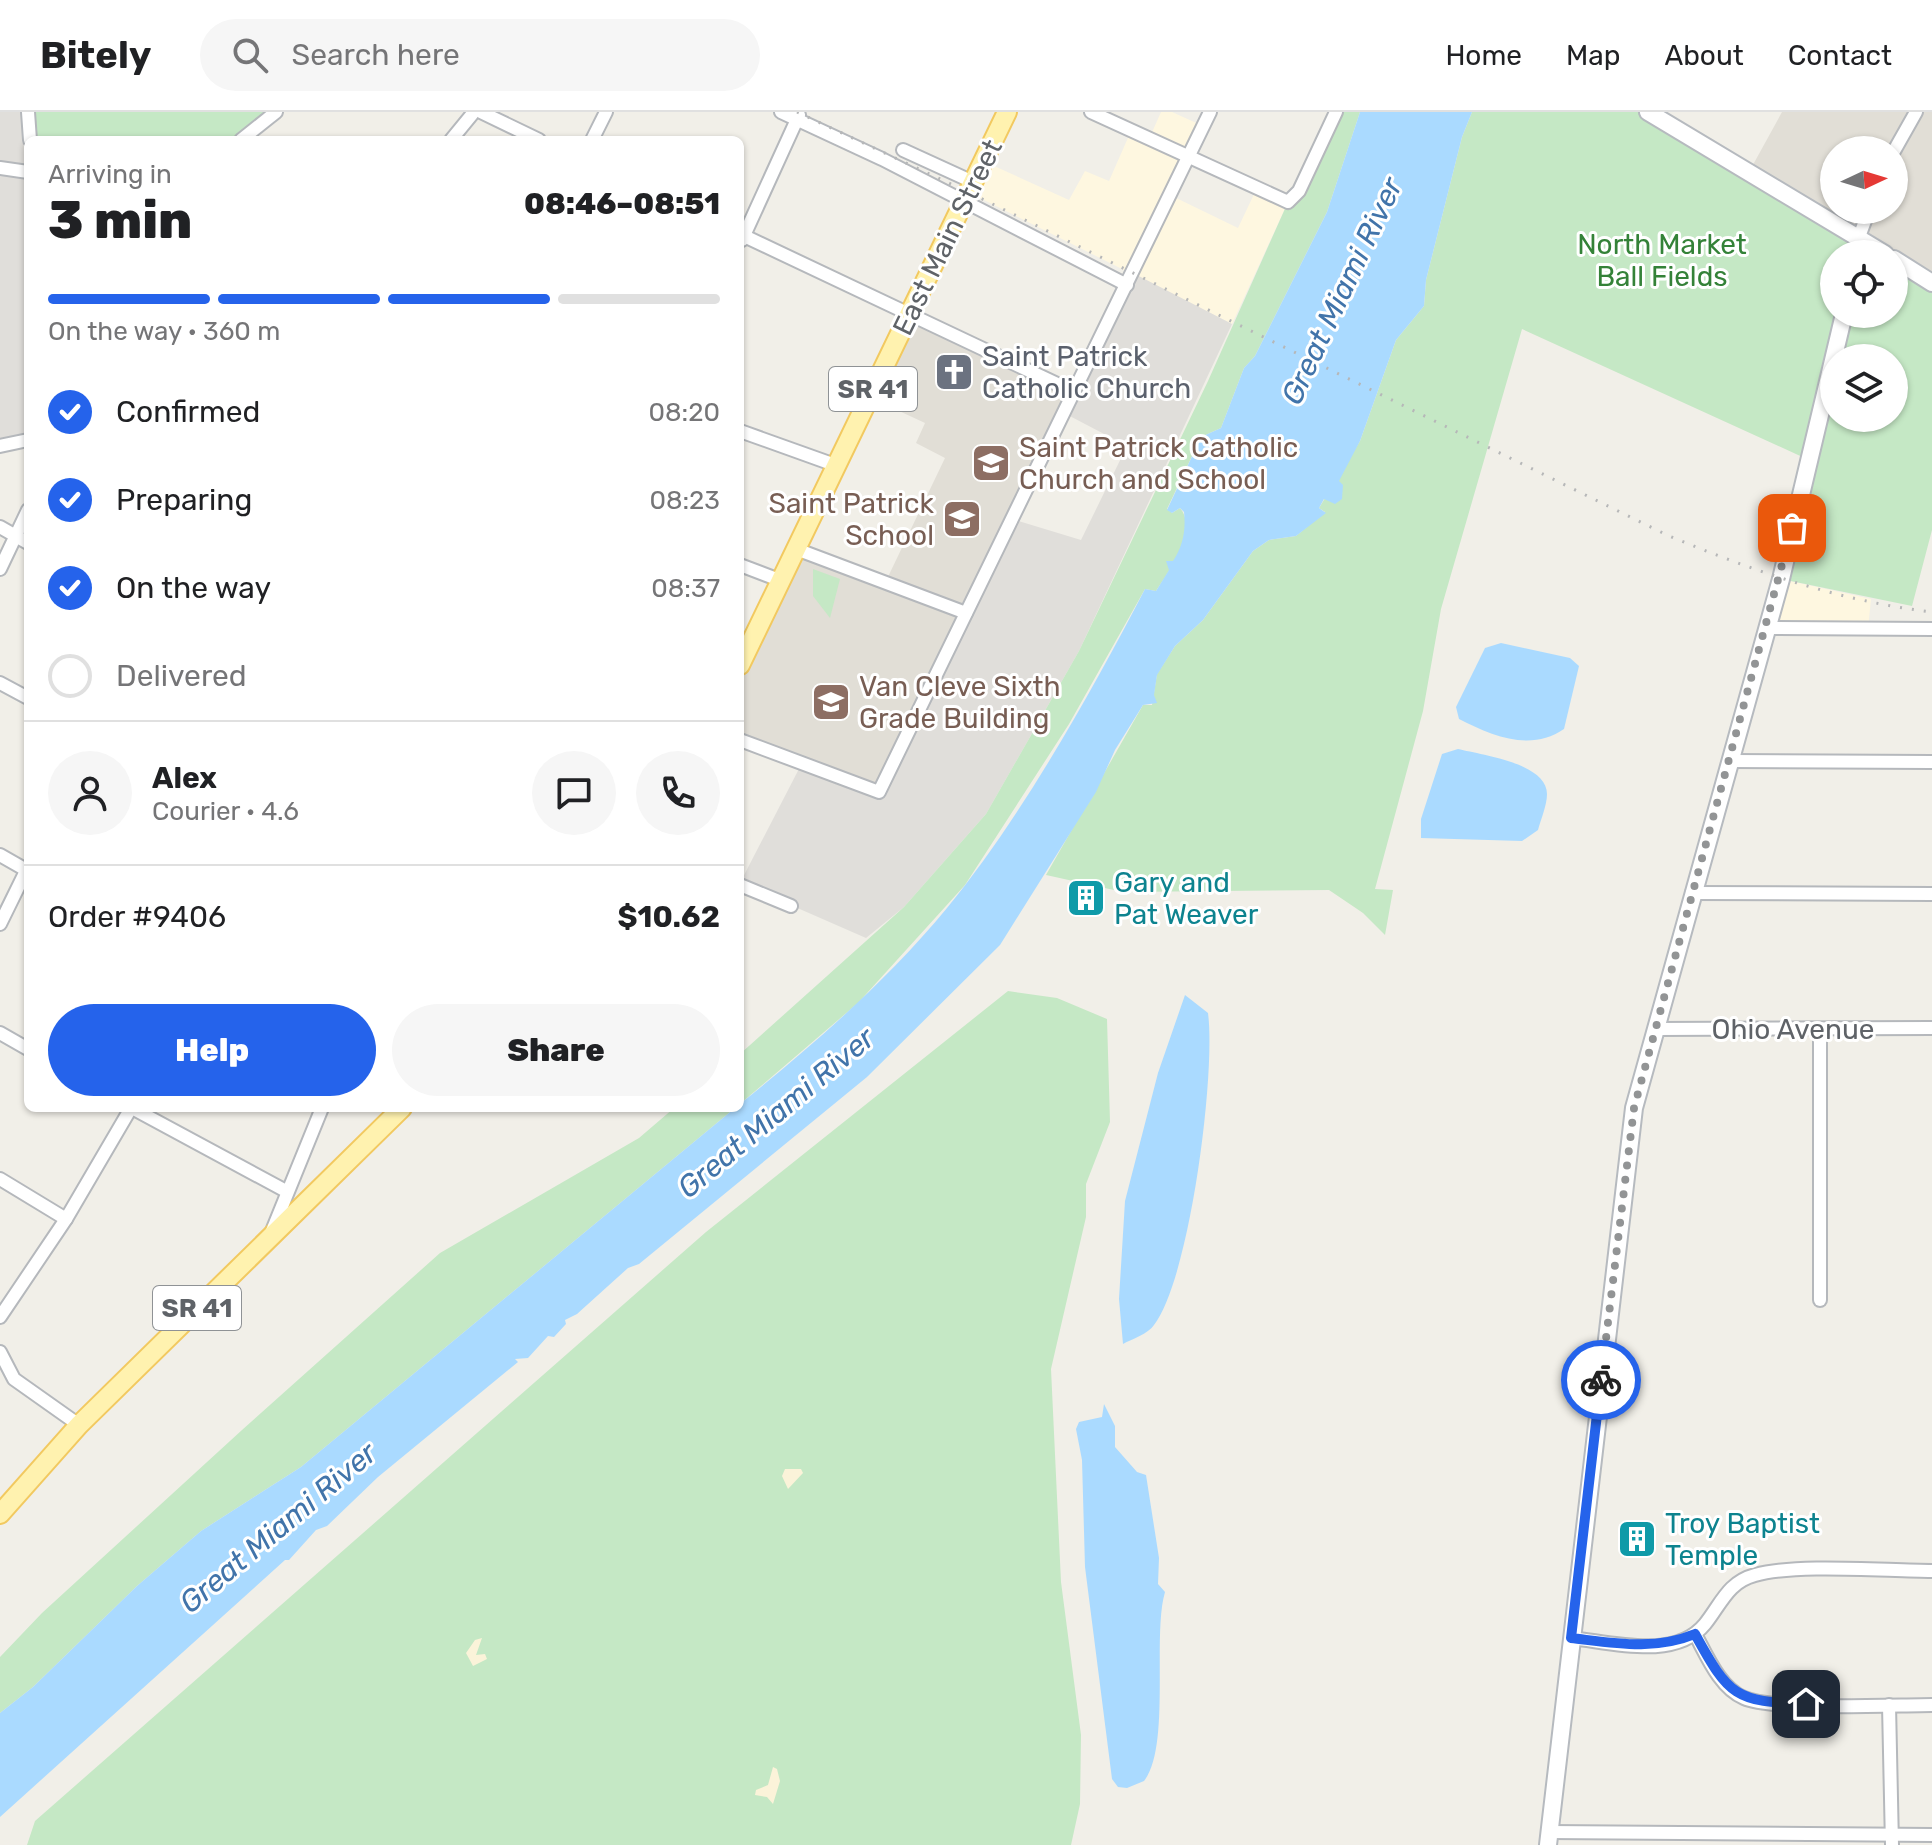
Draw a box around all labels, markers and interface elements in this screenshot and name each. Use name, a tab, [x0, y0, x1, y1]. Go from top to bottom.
search box	[200, 19, 760, 91]
text: Bitely	[40, 32, 152, 78]
icon: search	[228, 33, 272, 77]
text: Search here	[292, 37, 460, 73]
text: Home	[1445, 39, 1522, 72]
text: Map	[1566, 39, 1620, 72]
text: About	[1664, 39, 1744, 72]
text: Contact	[1788, 39, 1892, 72]
street label: East Main Street	[886, 134, 1009, 341]
north arrow	[1820, 136, 1908, 224]
map controls	[1820, 136, 1908, 432]
text: Arriving in	[48, 159, 172, 190]
water label: Great Miami River	[1274, 170, 1411, 410]
text: 08:46–08:51	[524, 186, 720, 222]
text: 3 min	[48, 189, 192, 251]
park label: North Market Ball Fields	[1577, 228, 1747, 293]
button: locate	[1820, 240, 1908, 328]
text: On the way · 360 m	[48, 316, 280, 347]
place label: Saint Patrick Catholic Church	[982, 340, 1191, 405]
button: layers	[1820, 344, 1908, 432]
church icon: Saint Patrick Catholic Church	[933, 351, 975, 393]
road number: SR 41	[829, 367, 917, 411]
icon: check	[48, 390, 92, 434]
text: Confirmed	[116, 394, 260, 430]
text: 08:20	[649, 397, 720, 428]
place label: Saint Patrick Catholic Church and School	[1019, 431, 1298, 496]
school or university icon: Saint Patrick Catholic Church and School	[970, 442, 1012, 484]
icon: check	[48, 478, 92, 522]
text: Preparing	[116, 482, 252, 518]
text: 08:23	[649, 485, 720, 516]
place label: Saint Patrick School	[768, 487, 935, 552]
pin	[1758, 494, 1826, 562]
school or university icon: Saint Patrick School	[941, 498, 983, 540]
icon: bag	[1770, 506, 1814, 550]
icon: check	[48, 566, 92, 610]
text: On the way	[116, 570, 271, 606]
text: 08:37	[651, 573, 720, 604]
text: Delivered	[116, 658, 247, 694]
place label: Van Cleve Sixth Grade Building	[859, 670, 1061, 735]
school or university icon: Van Cleve Sixth Grade Building	[810, 681, 852, 723]
button: person	[48, 751, 132, 835]
button: chat	[532, 751, 616, 835]
button: phone	[636, 751, 720, 835]
text: Alex	[152, 760, 217, 796]
text: Courier · 4.6	[152, 796, 299, 827]
place label: Gary and Pat Weaver	[1114, 866, 1259, 931]
building icon: Gary and Pat Weaver	[1065, 877, 1107, 919]
text: Order #9406	[48, 899, 226, 935]
text: $10.62	[617, 899, 720, 935]
button: Help	[48, 1004, 376, 1096]
button: Share	[392, 1004, 720, 1096]
street label: Ohio Avenue	[1711, 1013, 1875, 1046]
water label: Great Miami River	[670, 1019, 883, 1206]
road number: SR 41	[153, 1286, 241, 1330]
courier	[1561, 1340, 1641, 1420]
icon: bike	[1579, 1358, 1623, 1402]
water label: Great Miami River	[172, 1434, 385, 1621]
place label: Troy Baptist Temple	[1665, 1507, 1820, 1572]
building icon: Troy Baptist Temple	[1616, 1518, 1658, 1560]
pin	[1772, 1670, 1840, 1738]
icon: home	[1784, 1682, 1828, 1726]

